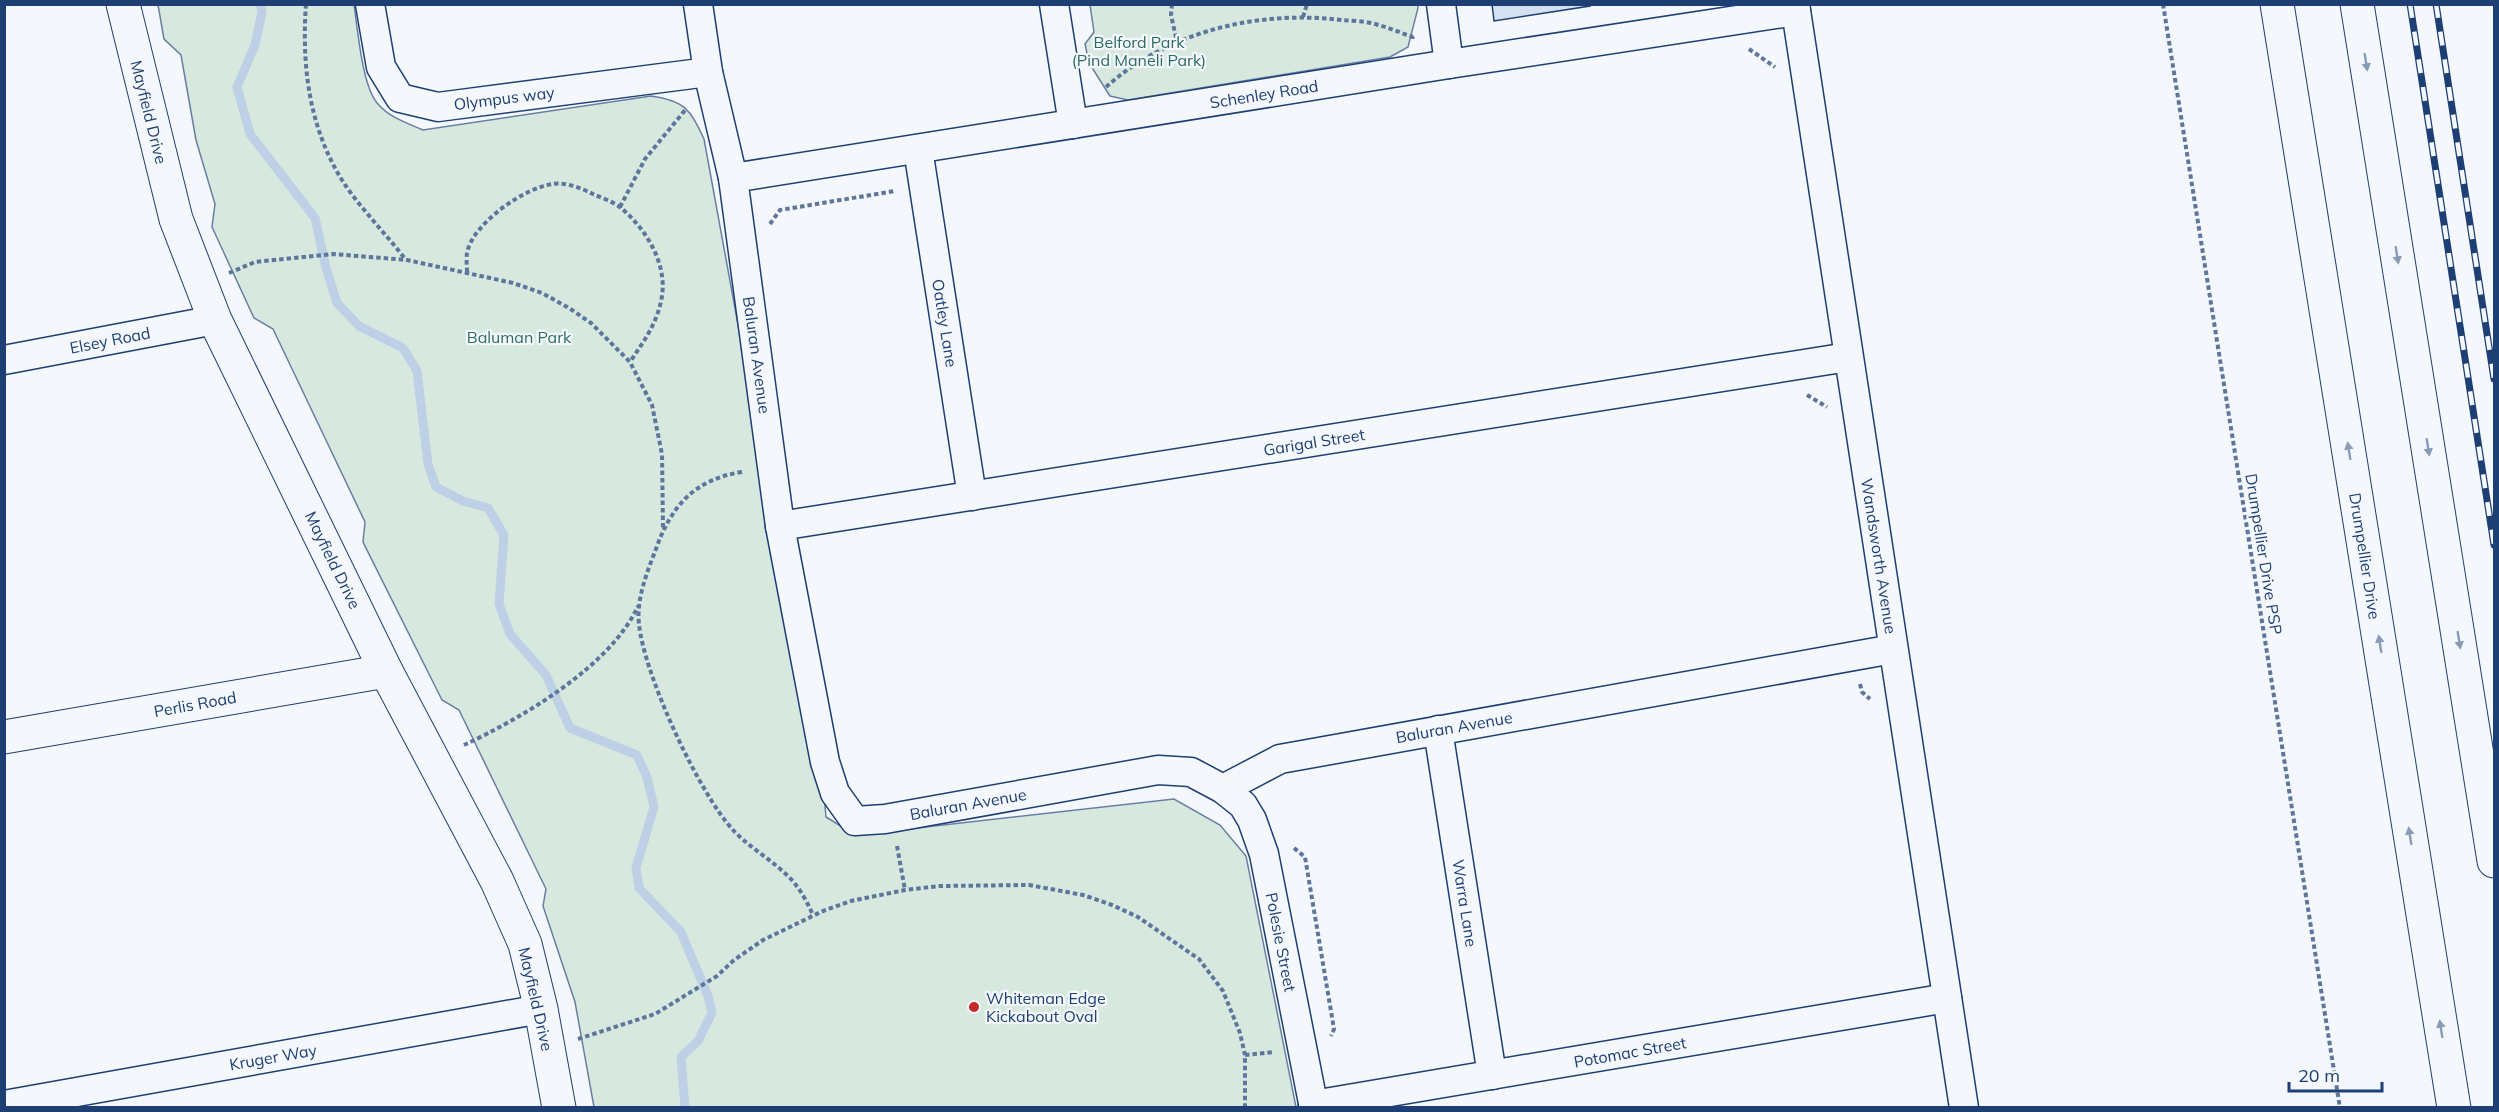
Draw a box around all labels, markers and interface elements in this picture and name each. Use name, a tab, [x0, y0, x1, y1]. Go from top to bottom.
park label: Belford Park (Pind Maneli Park)	[1072, 32, 1206, 70]
one-way arrow	[2362, 53, 2371, 72]
street label: Mayfield Drive	[126, 58, 172, 166]
street label: Schenley Road	[1208, 76, 1320, 112]
street label: Olympus way	[452, 82, 556, 114]
one-way arrow	[2393, 245, 2402, 264]
street label: Oatley Lane	[928, 277, 962, 369]
street label: Baluran Avenue	[739, 295, 775, 415]
street label: Elsey Road	[68, 322, 152, 358]
park label: Baluman Park	[467, 327, 572, 347]
street label: Garigal Street	[1262, 424, 1367, 460]
one-way arrow	[2424, 438, 2433, 457]
one-way arrow	[2344, 442, 2353, 461]
street label: Drumpellier Drive PSP	[2241, 472, 2287, 636]
street label: Wandsworth Avenue	[1857, 477, 1901, 635]
street label: Drumpellier Drive	[2345, 491, 2385, 621]
street label: Mayfield Drive	[301, 508, 365, 612]
one-way arrow	[2455, 630, 2464, 649]
one-way arrow	[2375, 634, 2384, 653]
street label: Perlis Road	[152, 687, 238, 721]
street label: Baluran Avenue	[1394, 707, 1514, 747]
street label: Baluran Avenue	[908, 784, 1028, 824]
one-way arrow	[2406, 827, 2415, 846]
street label: Warra Lane	[1448, 858, 1482, 948]
street label: Polesie Street	[1262, 891, 1300, 994]
street label: Mayfield Drive	[514, 945, 558, 1053]
place label: Whiteman Edge Kickabout Oval	[986, 988, 1106, 1026]
marker: Whiteman Edge Kickabout Oval	[967, 1000, 981, 1014]
one-way arrow	[2437, 1019, 2446, 1038]
street label: Potomac Street	[1572, 1032, 1688, 1072]
street label: Kruger Way	[228, 1039, 319, 1075]
scale bar	[2289, 1055, 2382, 1093]
text: 20 m	[2298, 1064, 2340, 1087]

